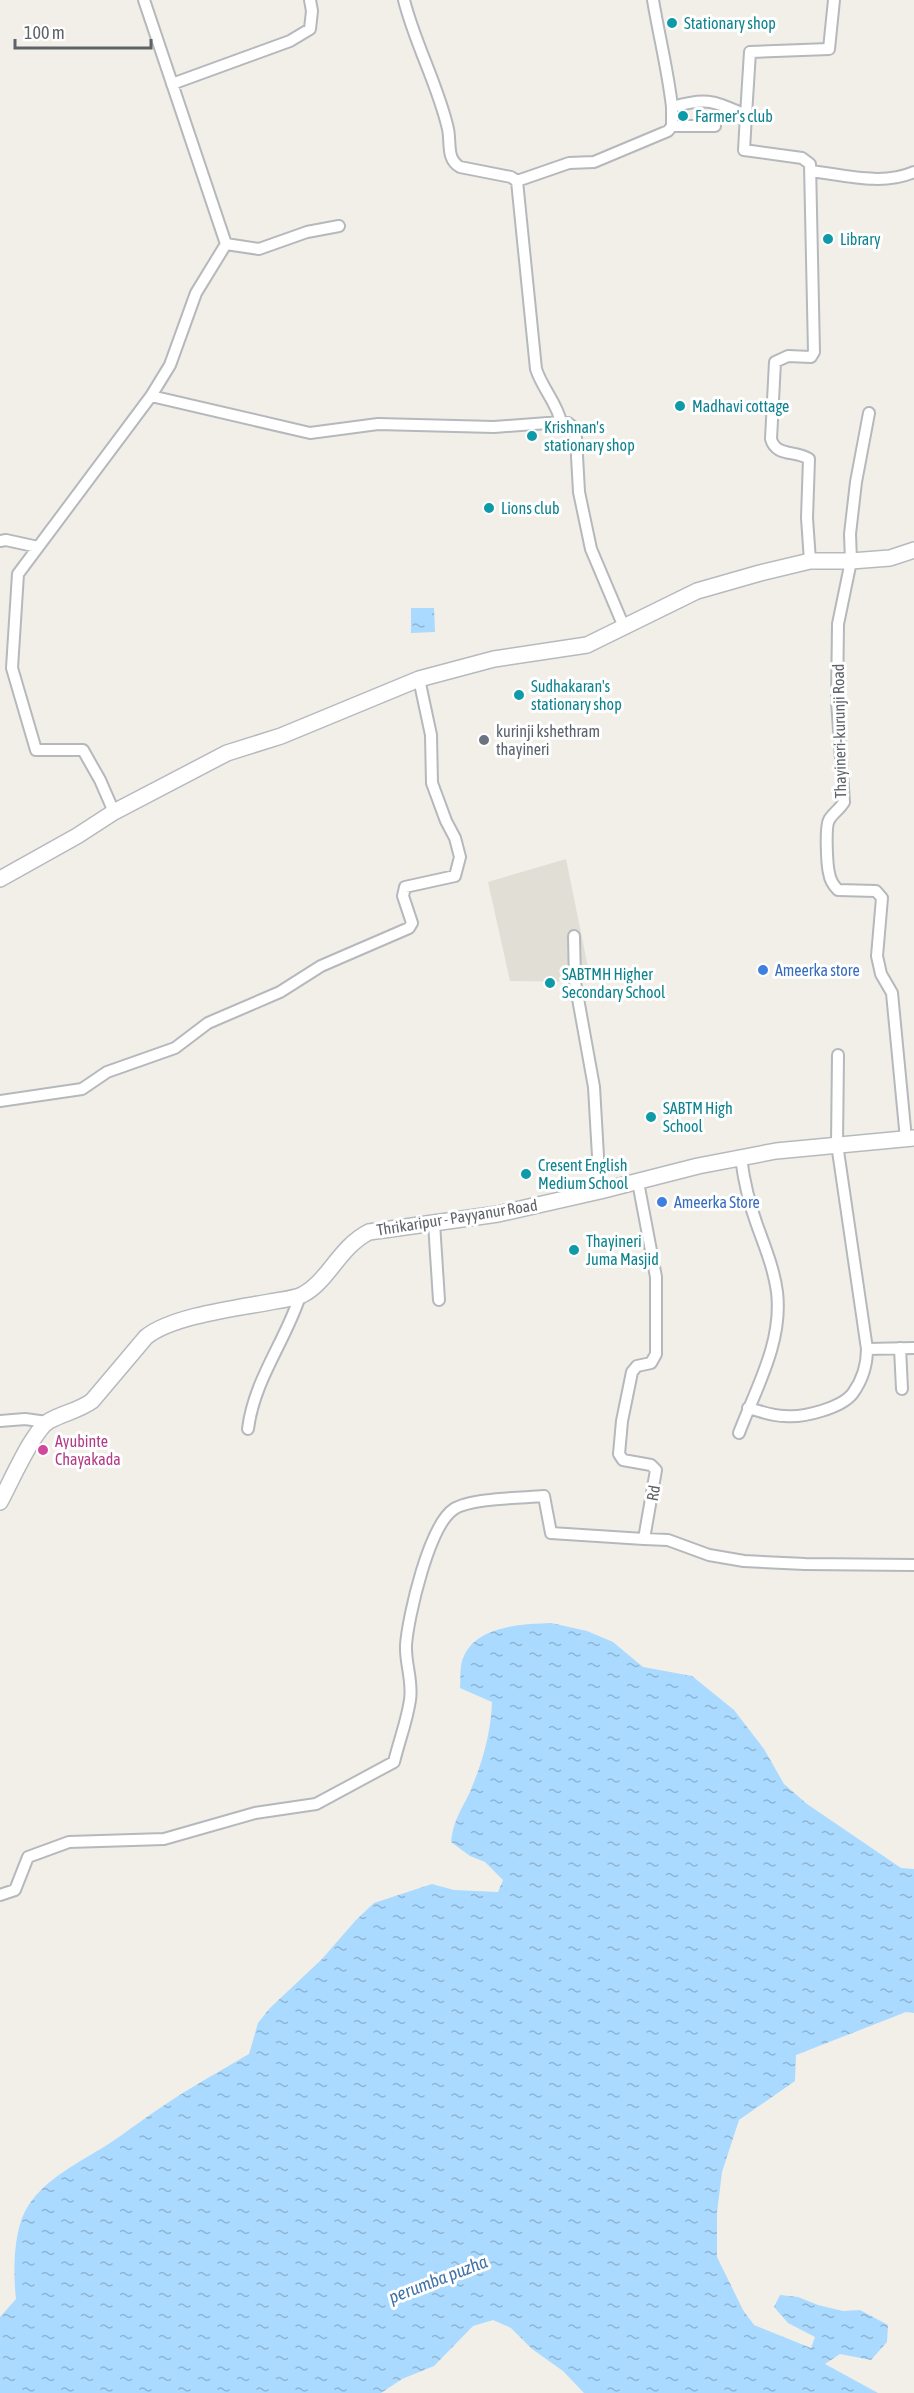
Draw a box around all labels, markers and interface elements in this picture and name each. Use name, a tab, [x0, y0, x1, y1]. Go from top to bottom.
scale bar	[15, 12, 152, 50]
place label: Stationary shop	[684, 14, 776, 33]
marker: Stationary shop	[665, 16, 679, 30]
text: 100 m	[24, 22, 65, 43]
place label: Farmer's club	[695, 107, 773, 125]
marker: Farmer's club	[676, 109, 690, 123]
place label: Library	[840, 230, 881, 249]
marker: Library	[821, 232, 835, 246]
place label: Madhavi cottage	[692, 397, 789, 416]
marker: Madhavi cottage	[673, 399, 687, 413]
place label: Krishnan's stationary shop	[544, 418, 635, 455]
marker: Krishnan's stationary shop	[525, 429, 539, 443]
place label: Lions club	[501, 499, 559, 517]
marker: Lions club	[482, 501, 496, 515]
street label: Thayineri-kurunji Road	[829, 663, 850, 798]
place label: Sudhakaran's stationary shop	[531, 677, 622, 714]
marker: Sudhakaran's stationary shop	[512, 688, 526, 702]
place label: kurinji kshethram thayineri	[496, 722, 600, 759]
marker: kurinji kshethram thayineri	[477, 733, 491, 747]
place label: Ameerka store	[775, 961, 860, 979]
marker: Ameerka store	[756, 963, 770, 977]
place label: SABTMH Higher Secondary School	[562, 965, 666, 1002]
marker: SABTMH Higher Secondary School	[543, 976, 557, 990]
place label: SABTM High School	[663, 1099, 733, 1135]
marker: SABTM High School	[644, 1110, 658, 1124]
place label: Cresent English Medium School	[538, 1156, 629, 1192]
marker: Cresent English Medium School	[519, 1167, 533, 1181]
place label: Ameerka Store	[674, 1193, 760, 1211]
street label: Thrikaripur - Payyanur Road	[375, 1195, 539, 1240]
marker: Ameerka Store	[655, 1195, 669, 1209]
place label: Thayineri Juma Masjid	[586, 1232, 659, 1269]
marker: Thayineri Juma Masjid	[567, 1243, 581, 1257]
place label: Ayubinte Chayakada	[55, 1432, 121, 1469]
marker: Ayubinte Chayakada	[36, 1443, 50, 1457]
street label: Rd	[643, 1484, 663, 1502]
water label: perumba puzha	[386, 2250, 491, 2307]

